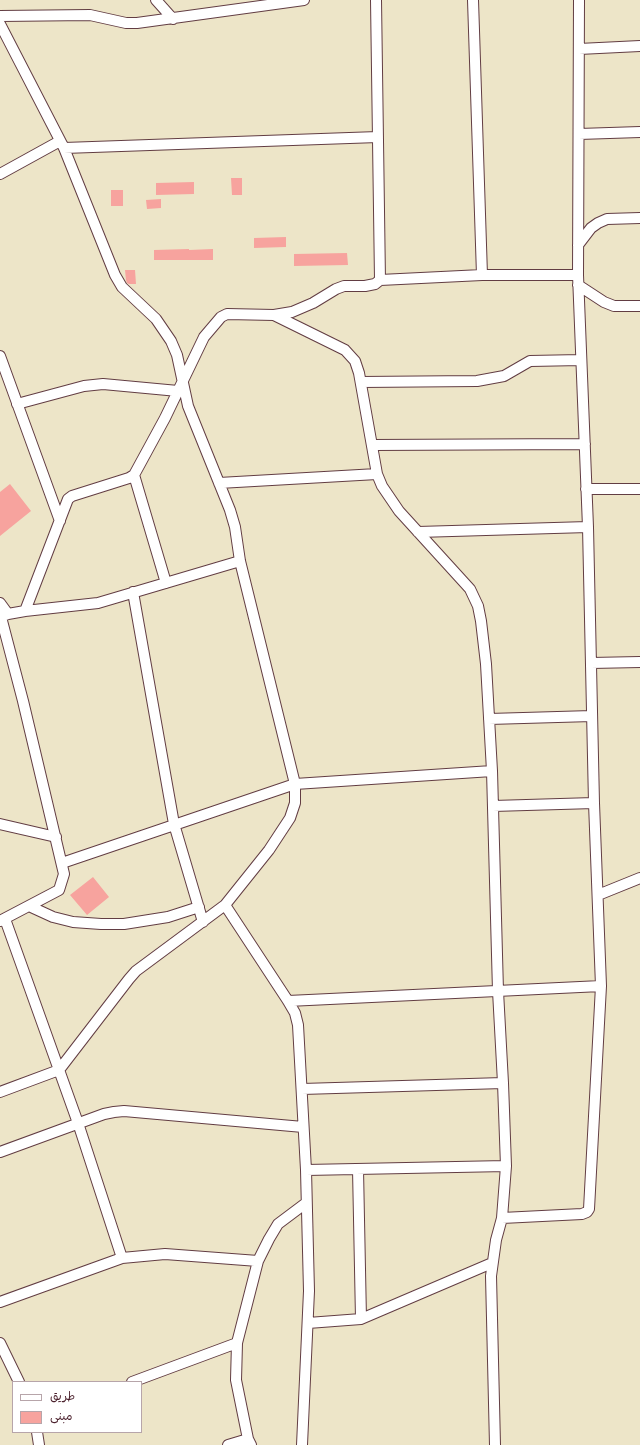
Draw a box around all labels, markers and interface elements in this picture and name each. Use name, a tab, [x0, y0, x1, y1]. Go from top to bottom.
legend	[12, 1381, 142, 1433]
text: طريق	[50, 1388, 75, 1405]
text: مبنى	[50, 1408, 73, 1425]

